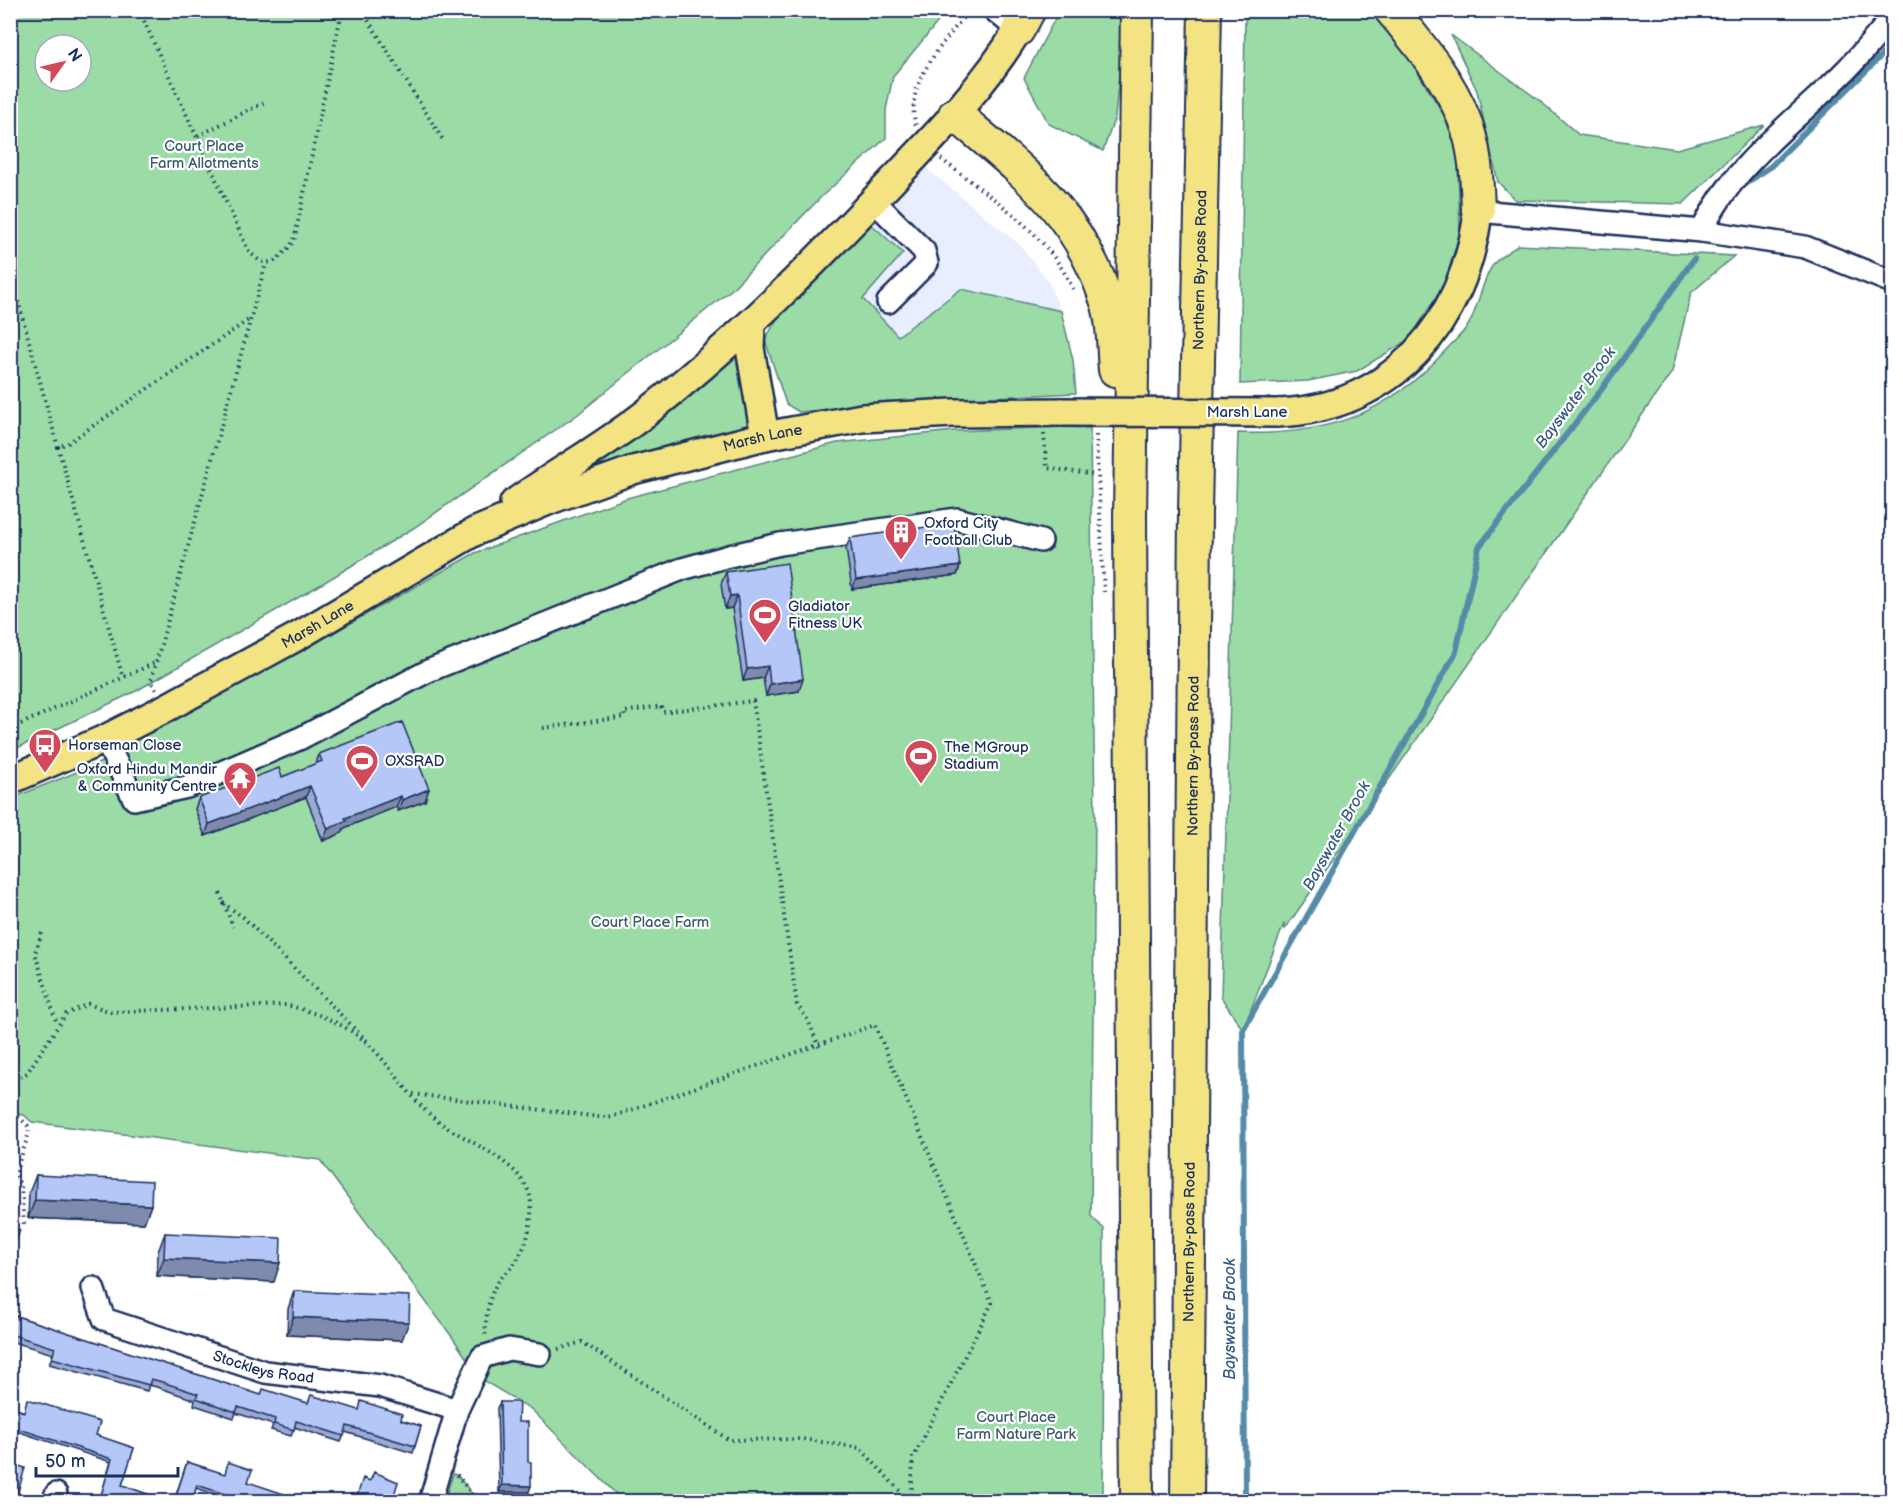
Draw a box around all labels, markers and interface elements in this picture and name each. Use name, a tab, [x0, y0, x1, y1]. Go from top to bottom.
north arrow	[33, 33, 93, 93]
text: N	[63, 45, 85, 66]
park label: Court Place Farm Allotments	[149, 137, 259, 173]
street label: Northern By-pass Road	[1189, 190, 1211, 350]
water label: Bayswater Brook	[1532, 343, 1621, 452]
street label: Marsh Lane	[1207, 403, 1287, 422]
street label: Marsh Lane	[721, 420, 804, 456]
building icon: Oxford City Football Club	[883, 514, 919, 561]
place label: Oxford City Football Club	[924, 514, 1013, 550]
street label: Marsh Lane	[278, 596, 357, 653]
sports icon: Gladiator Fitness UK	[747, 597, 783, 644]
place label: Gladiator Fitness UK	[788, 597, 862, 633]
street label: Northern By-pass Road	[1183, 676, 1203, 836]
bus stop icon: Horseman Close	[27, 727, 63, 774]
place label: Horseman Close	[68, 736, 181, 755]
sports icon: The MGroup Stadium	[903, 738, 939, 785]
place label: The MGroup Stadium	[944, 738, 1029, 774]
sports icon: OXSRAD	[344, 743, 380, 790]
place label: OXSRAD	[385, 752, 444, 771]
place label: Oxford Hindu Mandir & Community Centre	[77, 760, 218, 796]
temple icon: Oxford Hindu Mandir & Community Centre	[222, 760, 258, 807]
water label: Bayswater Brook	[1299, 777, 1375, 894]
park label: Court Place Farm	[591, 913, 709, 932]
street label: Northern By-pass Road	[1179, 1162, 1199, 1322]
water label: Bayswater Brook	[1221, 1257, 1240, 1380]
street label: Stockleys Road	[211, 1346, 315, 1387]
park label: Court Place Farm Nature Park	[956, 1408, 1076, 1444]
scale bar	[36, 1440, 178, 1478]
text: 50 m	[45, 1451, 86, 1472]

